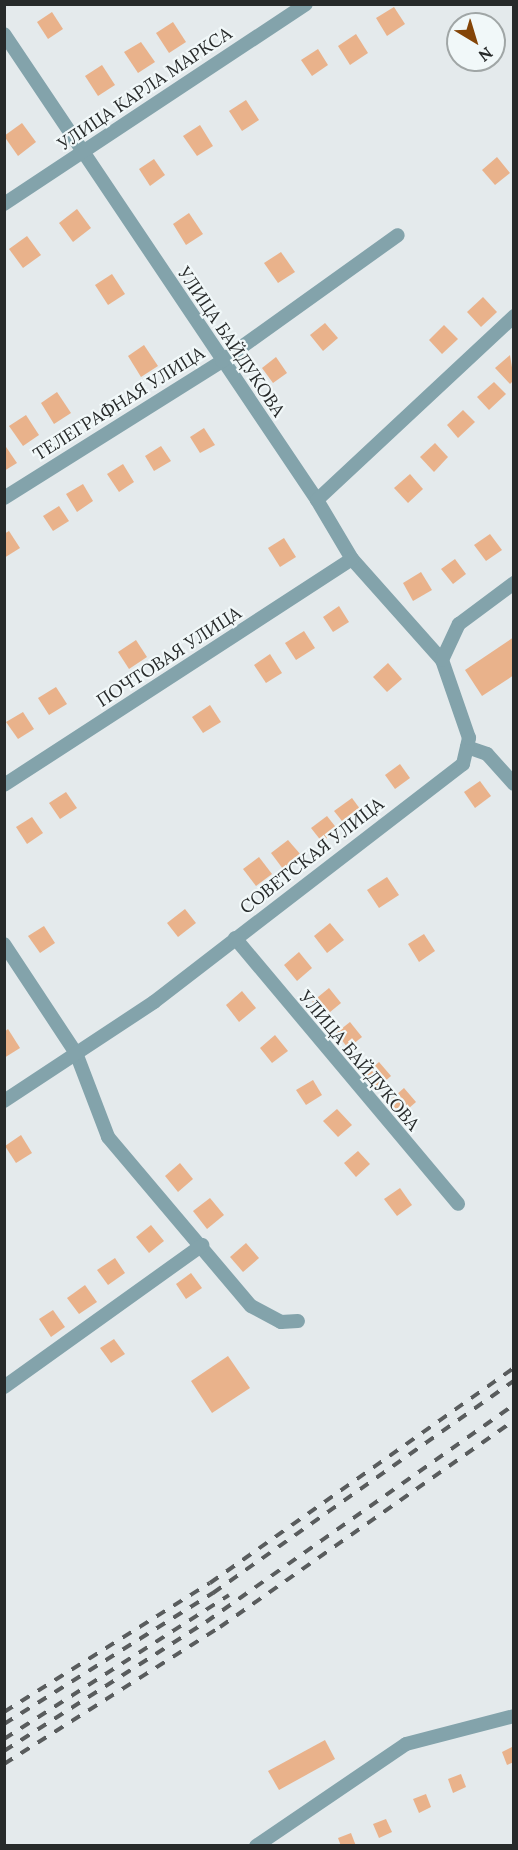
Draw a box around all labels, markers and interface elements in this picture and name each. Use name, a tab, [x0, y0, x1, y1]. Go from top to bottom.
north arrow	[446, 12, 506, 72]
street label: УЛИЦА КАРЛА МАРКСА	[54, 23, 236, 155]
text: N	[475, 43, 497, 66]
street label: УЛИЦА БАЙДУКОВА	[173, 263, 289, 421]
street label: ТЕЛЕГРАФНАЯ УЛИЦА	[29, 342, 209, 466]
street label: ПОЧТОВАЯ УЛИЦА	[93, 602, 245, 712]
street label: СОВЕТСКАЯ УЛИЦА	[236, 793, 388, 919]
street label: УЛИЦА БАЙДУКОВА	[294, 987, 424, 1135]

